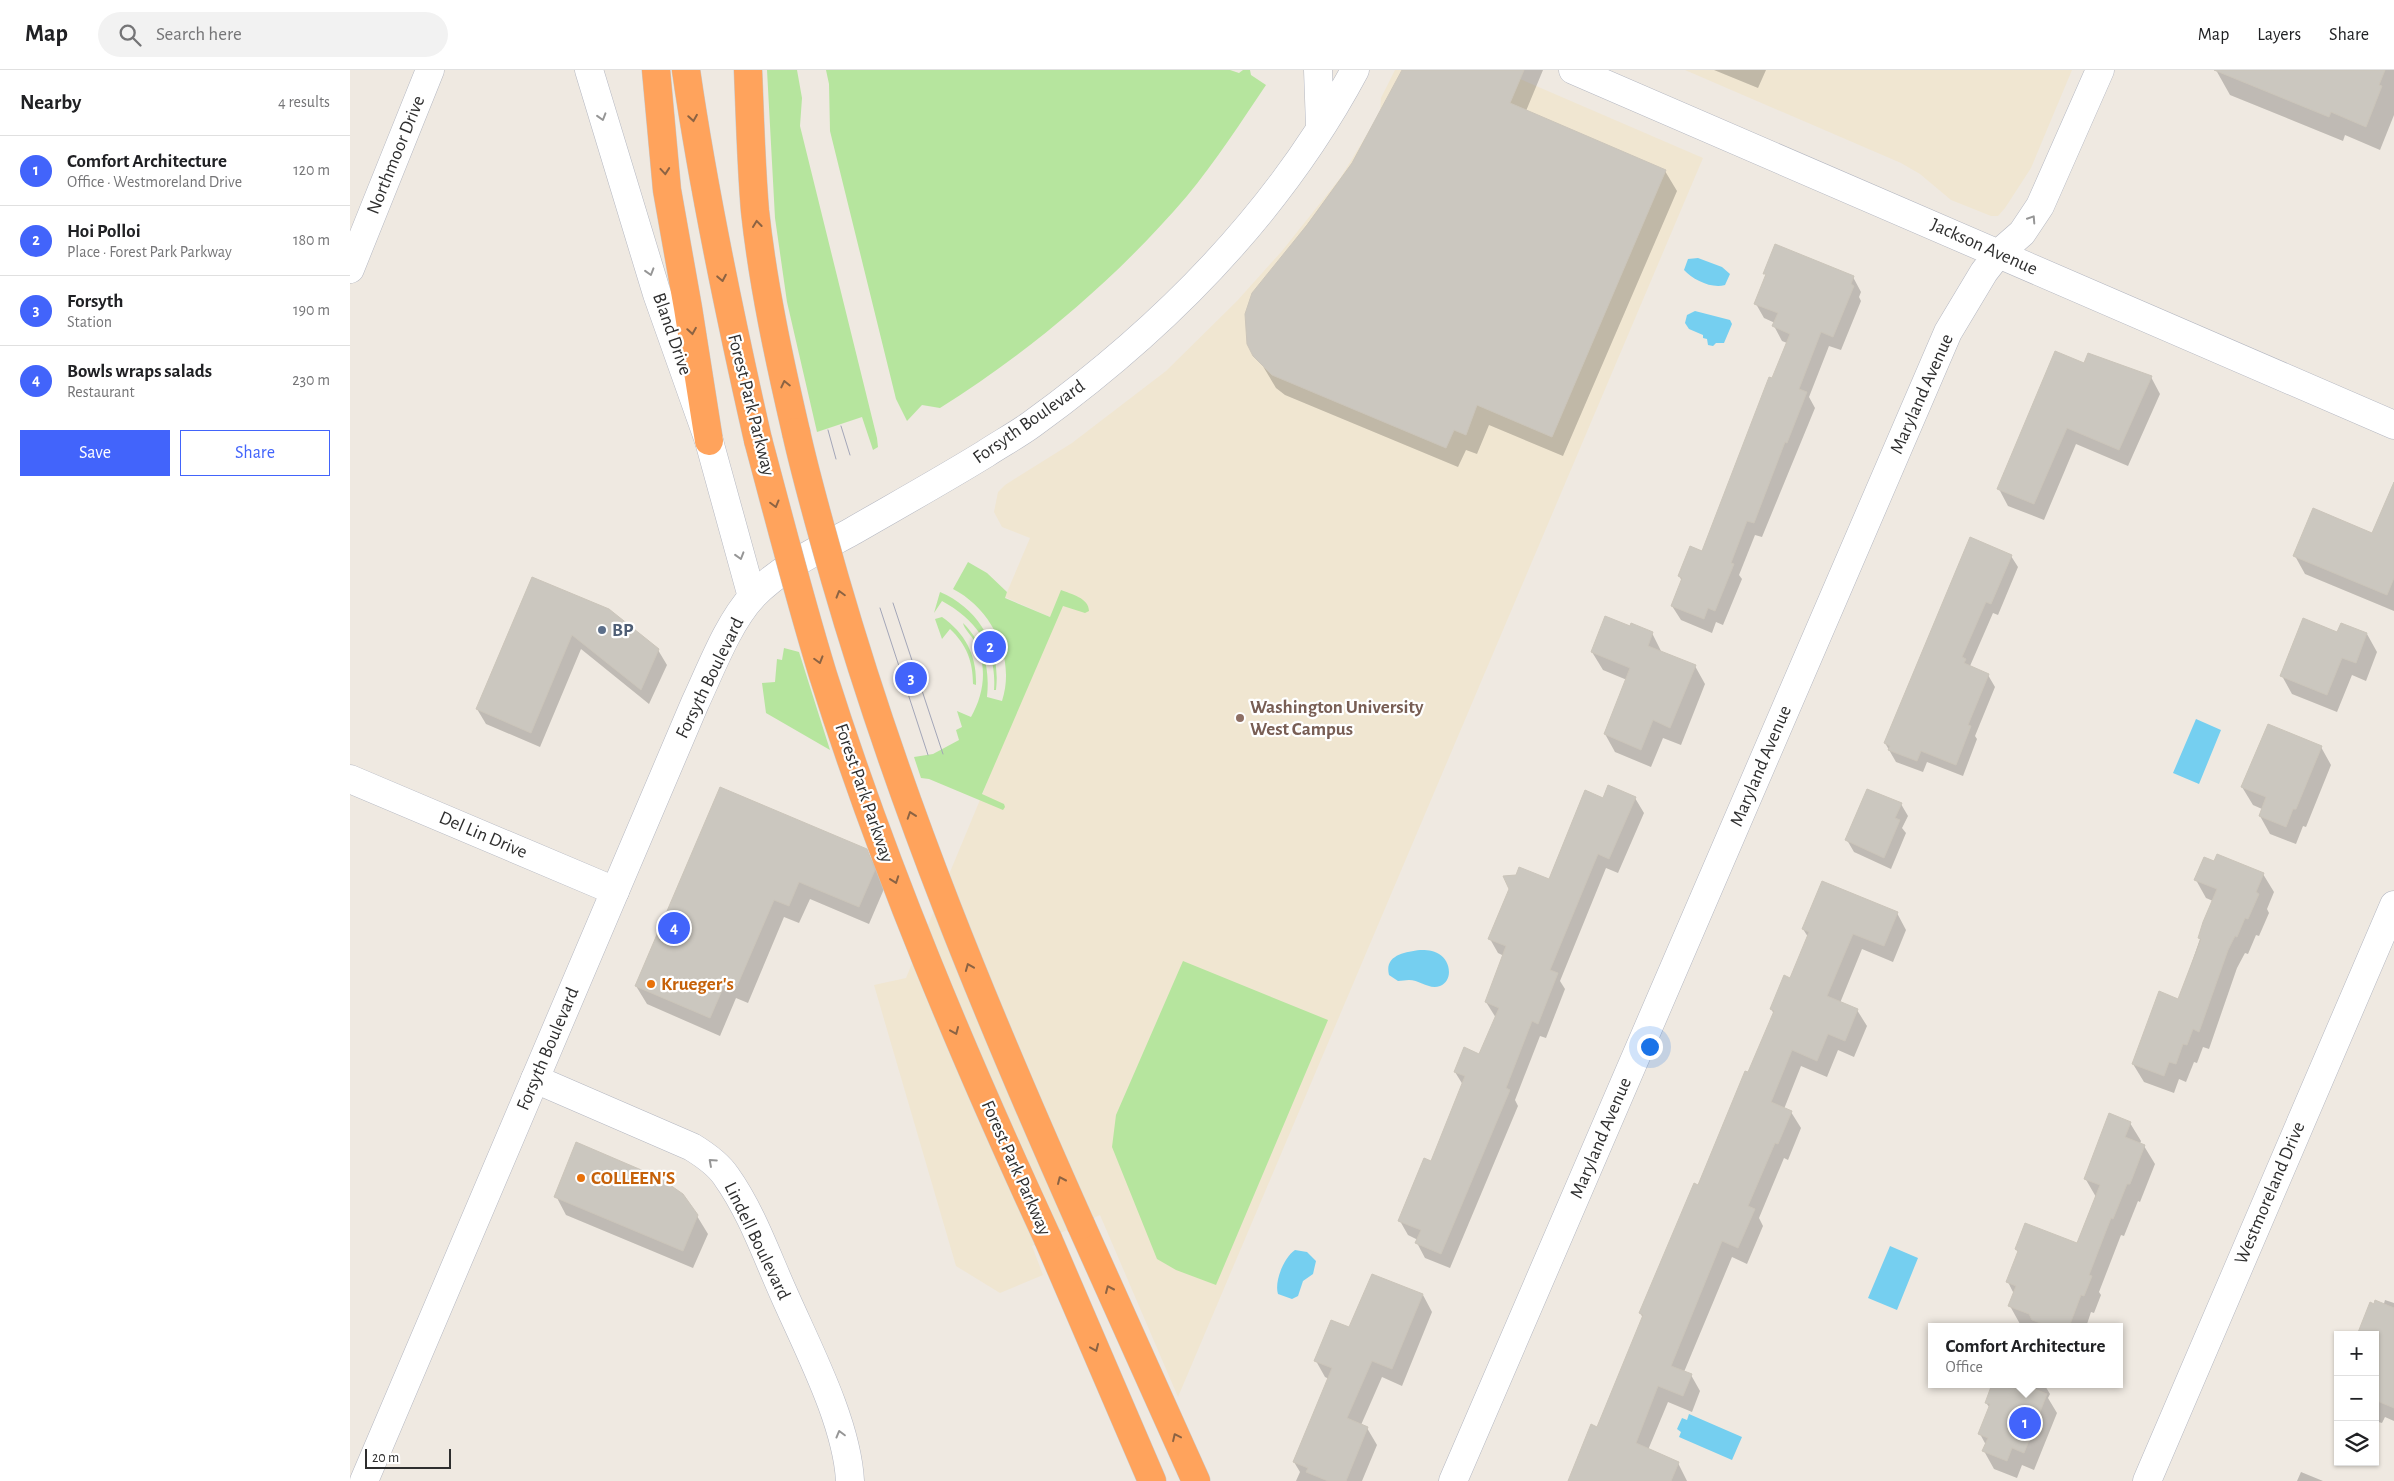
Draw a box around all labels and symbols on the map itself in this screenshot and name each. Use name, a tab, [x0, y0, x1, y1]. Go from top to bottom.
street label: Northmoor Drive	[364, 93, 428, 217]
one-way arrow	[597, 112, 607, 121]
one-way arrow	[688, 114, 698, 123]
one-way arrow	[659, 167, 670, 175]
street label: Jackson Avenue	[1928, 215, 2040, 279]
one-way arrow	[2026, 216, 2035, 225]
one-way arrow	[752, 220, 763, 228]
one-way arrow	[645, 267, 655, 276]
one-way arrow	[717, 274, 727, 282]
street label: Bland Drive	[649, 290, 695, 378]
one-way arrow	[686, 327, 697, 335]
street label: Maryland Avenue	[1887, 331, 1957, 457]
street label: Forest Park Parkway	[724, 332, 778, 478]
street label: Forsyth Boulevard	[970, 376, 1089, 468]
one-way arrow	[780, 380, 791, 389]
one-way arrow	[770, 499, 780, 507]
one-way arrow	[734, 551, 744, 559]
one-way arrow	[835, 590, 845, 599]
street label: Forsyth Boulevard	[673, 614, 748, 741]
place label: BP	[612, 621, 634, 640]
marker: BP	[596, 624, 608, 636]
pin: 2	[974, 628, 1006, 666]
one-way arrow	[813, 656, 824, 665]
pin: 3	[895, 659, 927, 697]
place label: Washington University West Campus	[1250, 698, 1424, 739]
street label: Maryland Avenue	[1727, 703, 1795, 829]
marker: Washington University West Campus	[1234, 712, 1246, 724]
street label: Forest Park Parkway	[831, 721, 897, 865]
street label: Del Lin Drive	[436, 808, 530, 862]
one-way arrow	[907, 811, 917, 820]
one-way arrow	[889, 875, 899, 884]
pin: 4	[658, 909, 690, 947]
one-way arrow	[965, 963, 975, 972]
place label: Krueger's	[661, 975, 734, 994]
marker: Krueger's	[645, 978, 657, 990]
street label: Forsyth Boulevard	[514, 984, 583, 1113]
one-way arrow	[948, 1026, 959, 1035]
your location	[1637, 1034, 1663, 1060]
street label: Maryland Avenue	[1567, 1075, 1635, 1201]
street label: Forest Park Parkway	[978, 1098, 1054, 1238]
street label: Westmoreland Drive	[2231, 1119, 2309, 1267]
one-way arrow	[708, 1158, 717, 1167]
place label: COLLEEN'S	[591, 1169, 675, 1188]
marker: COLLEEN'S	[575, 1172, 587, 1184]
one-way arrow	[1057, 1176, 1067, 1185]
street label: Lindell Boulevard	[720, 1179, 794, 1303]
one-way arrow	[1104, 1285, 1115, 1294]
one-way arrow	[1088, 1343, 1099, 1352]
pin: 1	[2009, 1404, 2041, 1442]
one-way arrow	[835, 1429, 846, 1438]
one-way arrow	[1171, 1433, 1182, 1442]
scale bar	[365, 1446, 451, 1469]

